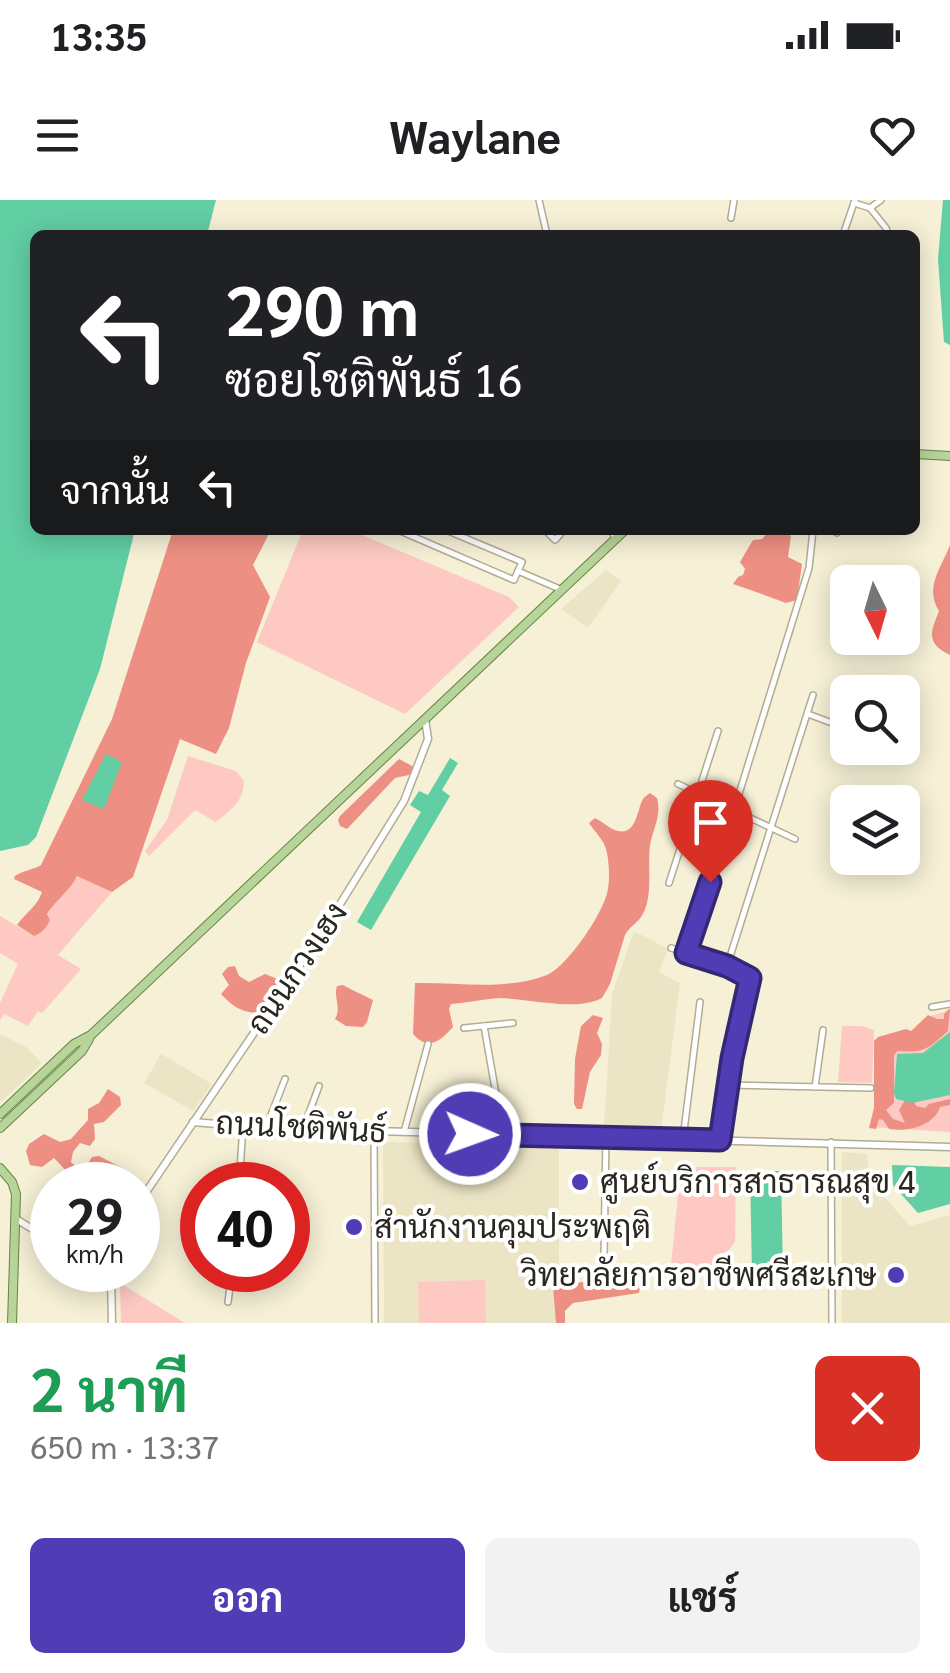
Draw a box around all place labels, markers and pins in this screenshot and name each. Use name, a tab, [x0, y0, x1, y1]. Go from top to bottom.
pin	[668, 780, 753, 883]
place label: ศูนย์บริการสาธารณสุข 4	[600, 1159, 916, 1204]
marker: ศูนย์บริการสาธารณสุข 4	[569, 1171, 591, 1193]
place label: สำนักงานคุมประพฤติ	[374, 1204, 651, 1249]
marker: สำนักงานคุมประพฤติ	[343, 1216, 365, 1238]
place label: วิทยาลัยการอาชีพศรีสะเกษ	[520, 1252, 876, 1293]
marker: วิทยาลัยการอาชีพศรีสะเกษ	[885, 1264, 907, 1286]

